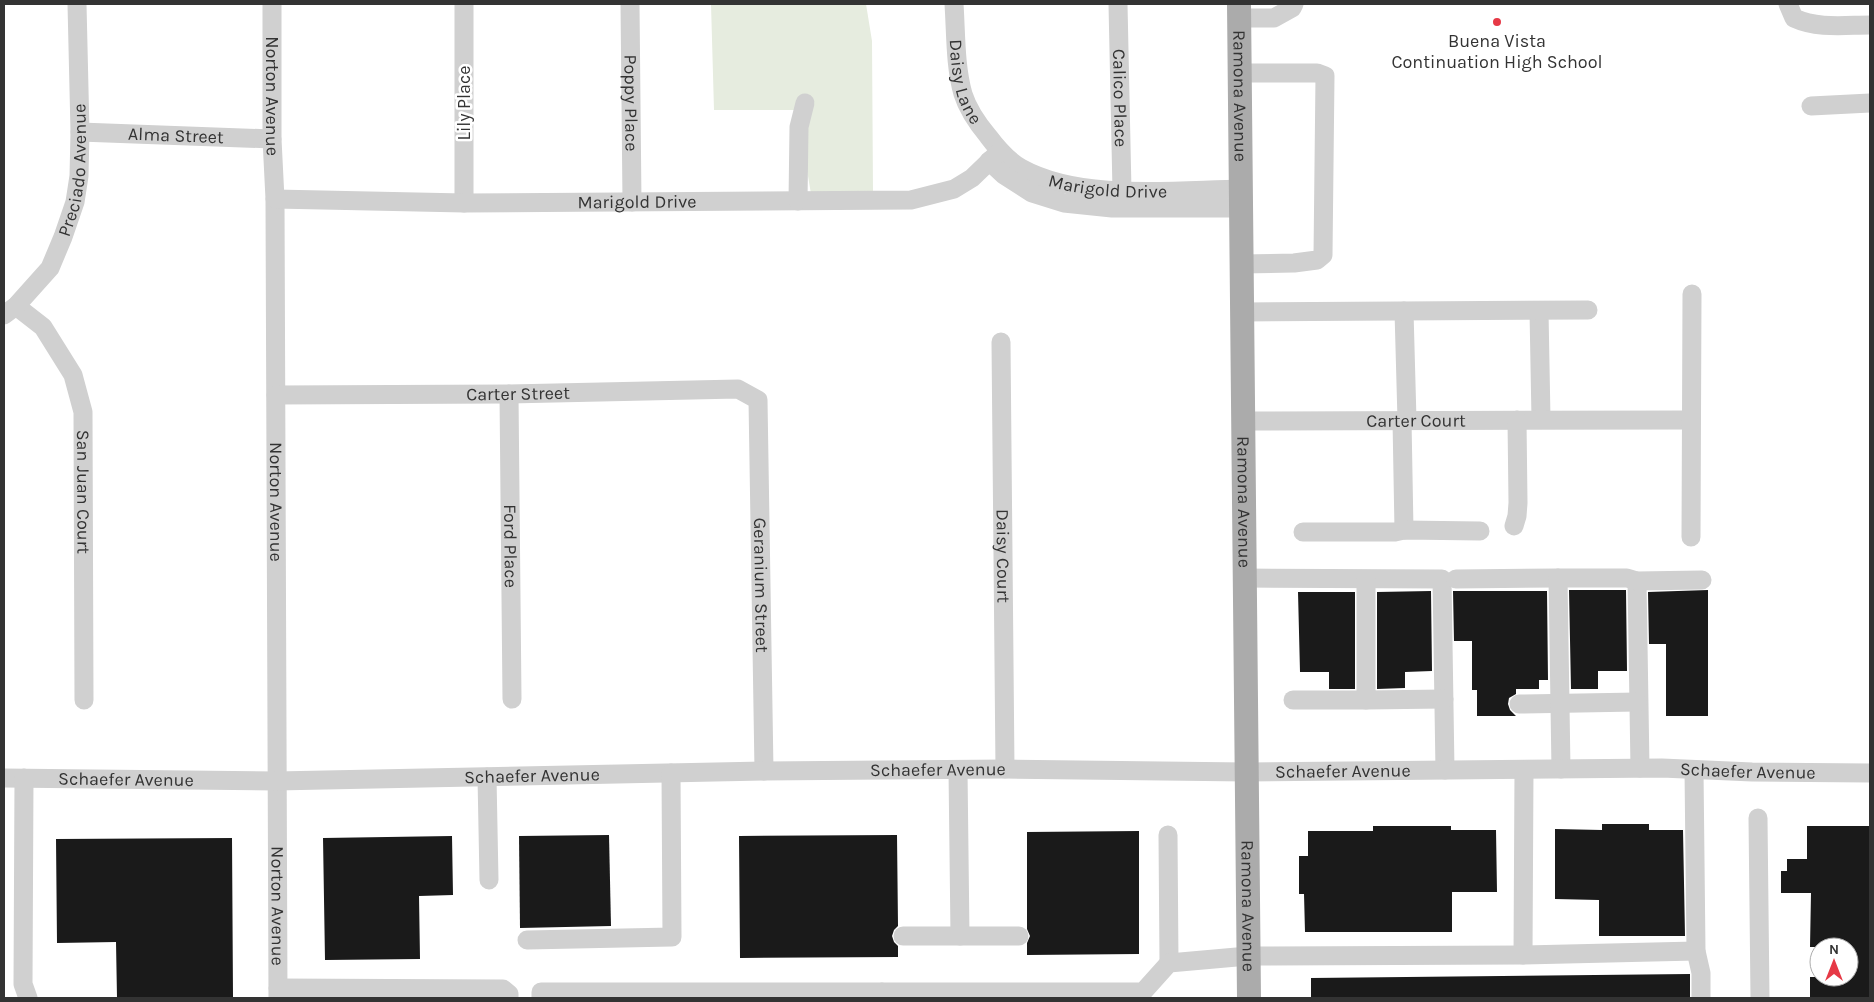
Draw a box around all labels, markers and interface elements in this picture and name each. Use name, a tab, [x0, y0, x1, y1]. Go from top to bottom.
marker: Buena Vista Continuation High School	[1491, 16, 1503, 28]
street label: Ramona Avenue	[1228, 30, 1252, 162]
place label: Buena Vista Continuation High School	[1391, 30, 1603, 73]
street label: Norton Avenue	[261, 36, 284, 156]
street label: Daisy Lane	[945, 39, 987, 129]
street label: Calico Place	[1108, 49, 1132, 147]
street label: Poppy Place	[620, 54, 642, 152]
street label: Lily Place	[453, 66, 475, 140]
street label: Preciado Avenue	[53, 103, 91, 239]
street label: Alma Street	[128, 123, 224, 148]
street label: Marigold Drive	[1046, 169, 1167, 203]
street label: Marigold Drive	[577, 190, 697, 213]
street label: Carter Street	[466, 382, 570, 405]
street label: Carter Court	[1366, 410, 1466, 432]
street label: San Juan Court	[72, 430, 94, 554]
street label: Ramona Avenue	[1232, 436, 1256, 568]
street label: Norton Avenue	[265, 442, 287, 562]
street label: Ford Place	[499, 504, 522, 588]
street label: Daisy Court	[992, 509, 1014, 603]
street label: Geranium Street	[749, 517, 773, 653]
street label: Schaefer Avenue	[870, 758, 1006, 781]
street label: Schaefer Avenue	[1679, 758, 1816, 784]
street label: Schaefer Avenue	[1275, 759, 1411, 783]
street label: Schaefer Avenue	[464, 763, 600, 788]
street label: Schaefer Avenue	[58, 768, 194, 791]
street label: Ramona Avenue	[1236, 840, 1260, 972]
street label: Norton Avenue	[266, 846, 289, 966]
north arrow	[1809, 937, 1859, 987]
text: N	[1829, 941, 1839, 958]

